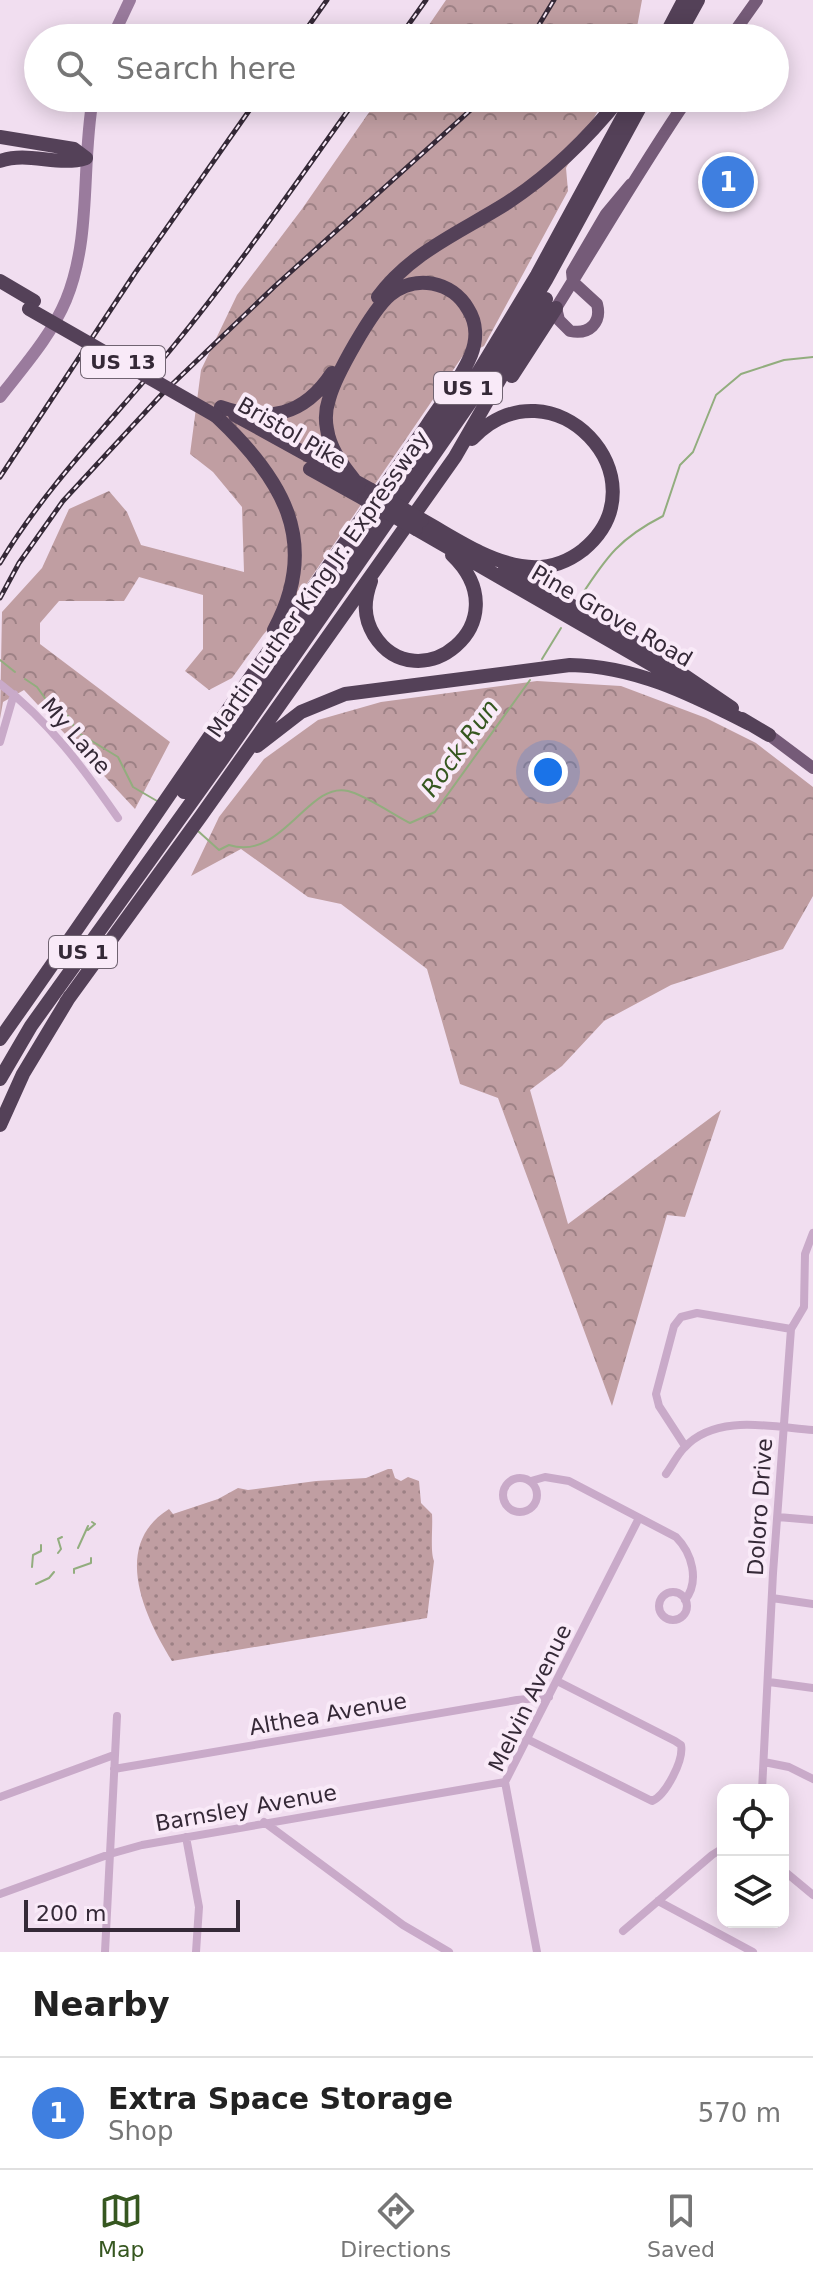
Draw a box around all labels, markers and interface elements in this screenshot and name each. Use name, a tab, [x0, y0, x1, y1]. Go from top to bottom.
search box	[24, 24, 789, 112]
icon: search	[52, 46, 96, 90]
text: Search here	[116, 51, 296, 86]
pin: 1	[702, 152, 754, 212]
road number: US 13	[81, 346, 165, 378]
road number: US 1	[434, 372, 502, 404]
street label: Bristol Pike	[233, 392, 351, 474]
street label: Martin Luther King Jr. Expressway	[202, 426, 434, 742]
street label: Pine Grove Road	[527, 560, 697, 672]
street label: My Lane	[36, 693, 116, 779]
water label: Rock Run	[415, 694, 505, 802]
your location	[528, 752, 568, 792]
road number: US 1	[49, 936, 117, 968]
street label: Doloro Drive	[743, 1437, 777, 1577]
street label: Melvin Avenue	[484, 1620, 576, 1776]
street label: Althea Avenue	[247, 1688, 409, 1740]
street label: Barnsley Avenue	[153, 1780, 339, 1836]
map controls	[717, 1784, 789, 1928]
button: locate	[717, 1784, 789, 1856]
button: layers	[717, 1856, 789, 1928]
scale bar	[24, 1896, 240, 1932]
text: 200 m	[36, 1901, 106, 1926]
text: Nearby	[32, 1984, 170, 2024]
text: Extra Space Storage	[108, 2081, 453, 2116]
text: 1	[49, 2098, 67, 2128]
text: 570 m	[698, 2098, 781, 2128]
text: Shop	[108, 2116, 173, 2146]
tab: Map	[98, 2189, 144, 2262]
tab: Directions	[340, 2189, 451, 2262]
tab: Saved	[647, 2189, 715, 2262]

